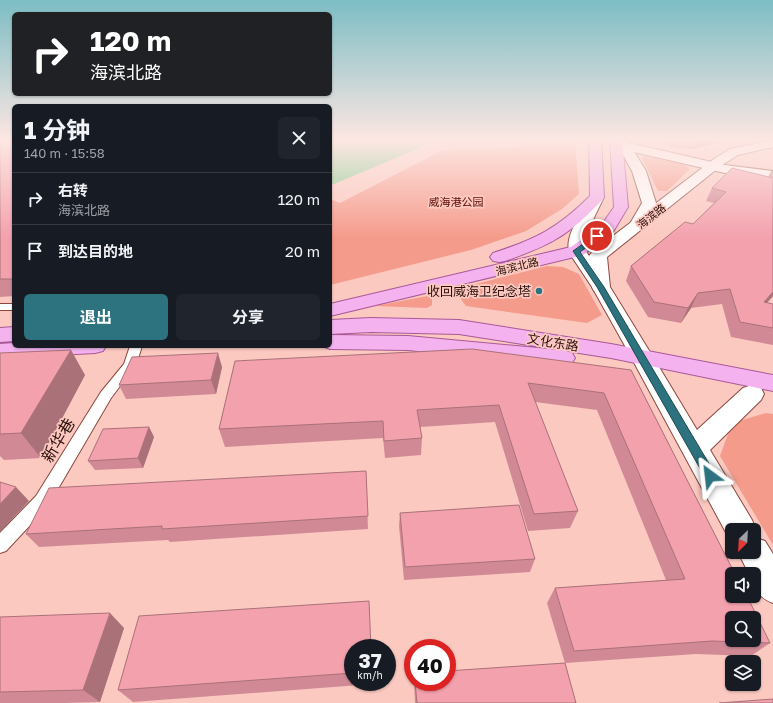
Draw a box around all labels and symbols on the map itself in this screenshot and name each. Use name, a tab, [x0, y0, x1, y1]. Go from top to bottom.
park label: 威海港公园	[429, 195, 484, 208]
street label: 海滨路	[634, 201, 668, 231]
pin	[580, 219, 614, 253]
street label: 海滨北路	[494, 254, 540, 278]
place label: 收回威海卫纪念塔	[427, 283, 531, 299]
marker: 收回威海卫纪念塔	[534, 286, 544, 296]
street label: 文化东路	[526, 330, 580, 354]
street label: 新华巷	[37, 414, 79, 466]
position arrow	[689, 455, 731, 497]
north arrow	[725, 523, 761, 559]
speed limit sign: 40	[404, 639, 456, 691]

